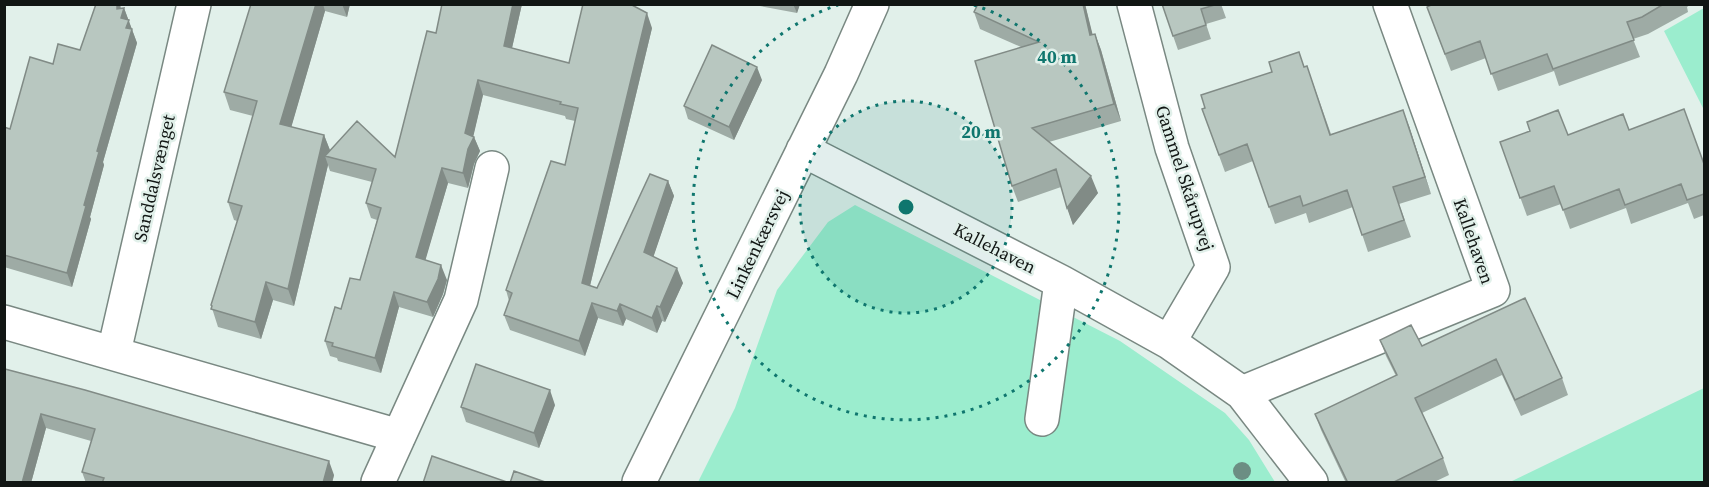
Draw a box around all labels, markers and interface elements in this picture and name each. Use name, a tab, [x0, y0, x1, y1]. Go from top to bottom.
text: 40 m	[1037, 44, 1077, 69]
street label: Gammel Skårupvej	[1150, 102, 1220, 254]
street label: Sanddalsvænget	[127, 112, 181, 244]
text: 20 m	[961, 119, 1001, 144]
street label: Linkenkærsvej	[720, 185, 794, 303]
street label: Kallehaven	[1448, 195, 1500, 287]
centre of rings	[896, 197, 916, 217]
street label: Kallehaven	[950, 217, 1040, 279]

